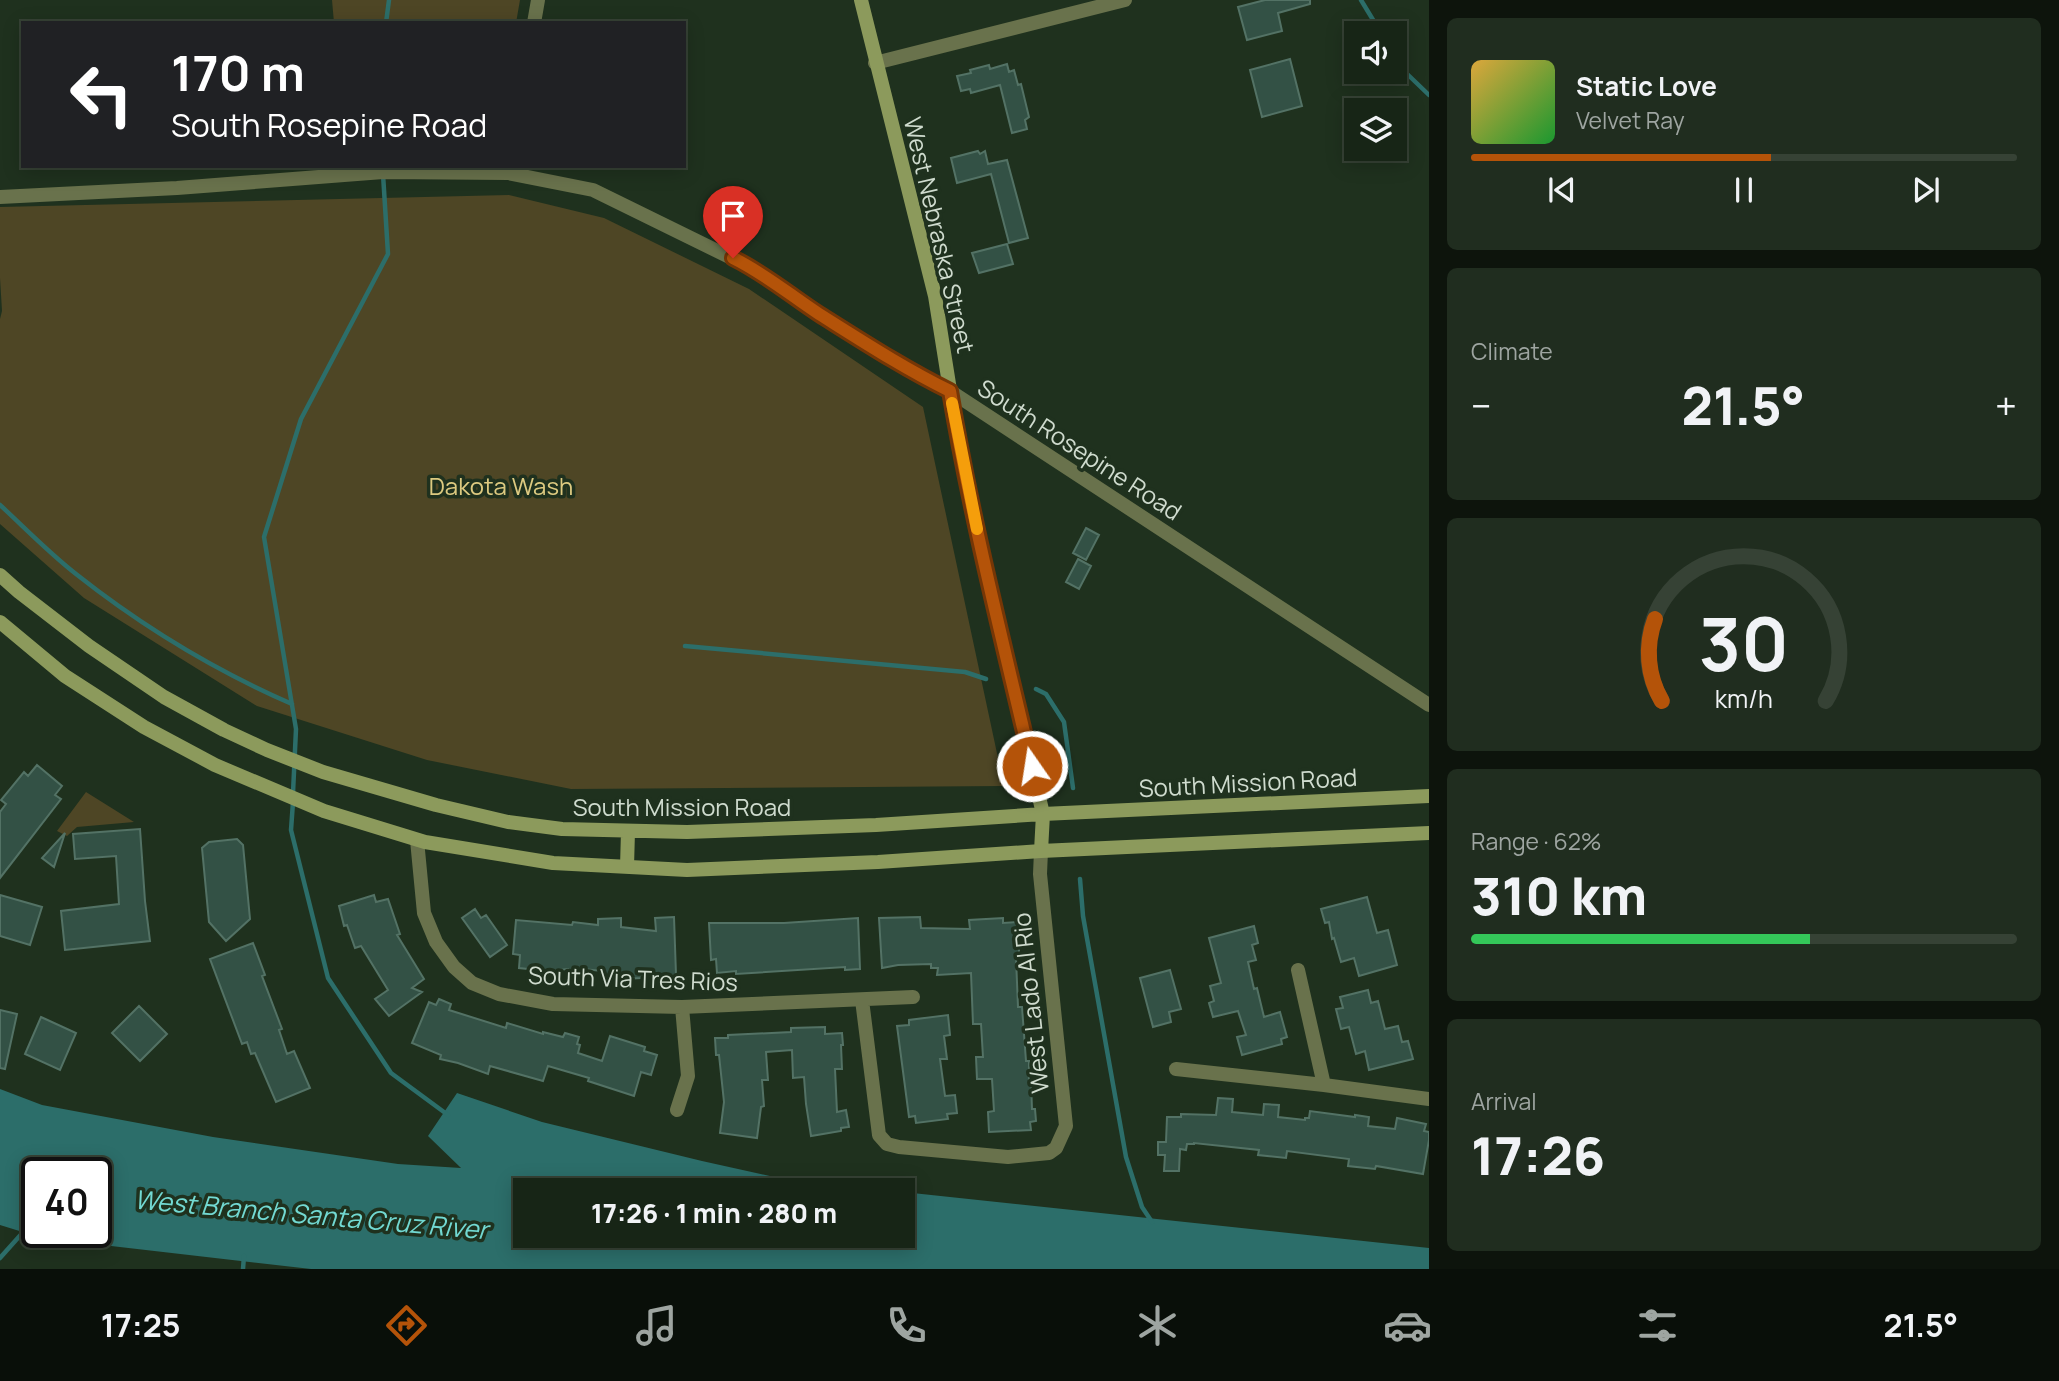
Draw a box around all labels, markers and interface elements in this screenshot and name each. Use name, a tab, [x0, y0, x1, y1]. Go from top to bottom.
map controls	[1344, 21, 1407, 161]
button: sound	[1344, 21, 1407, 84]
text: 170 m	[171, 39, 305, 106]
icon: left	[56, 49, 147, 140]
text: Static Love	[1576, 68, 1717, 104]
button: layers	[1344, 98, 1407, 161]
text: South Rosepine Road	[171, 103, 487, 147]
text: Velvet Ray	[1576, 104, 1685, 136]
street label: West Nebraska Street	[897, 114, 983, 356]
icon: previous	[1543, 171, 1581, 209]
icon: pause	[1725, 171, 1763, 209]
icon: next	[1907, 171, 1945, 209]
pin	[703, 186, 763, 258]
icon: arrive	[714, 197, 752, 235]
text: Climate	[1471, 335, 1553, 367]
text: 21.5°	[1682, 370, 1805, 441]
street label: South Rosepine Road	[972, 371, 1188, 527]
text: −	[1471, 379, 1492, 431]
text: +	[1995, 379, 2017, 431]
park label: Dakota Wash	[429, 469, 573, 502]
text: 30	[1699, 593, 1789, 693]
text: km/h	[1715, 680, 1773, 715]
position arrow	[995, 729, 1069, 803]
street label: South Mission Road	[1138, 760, 1358, 804]
street label: South Mission Road	[573, 790, 791, 823]
text: Range · 62%	[1471, 825, 1602, 857]
text: 310 km	[1471, 860, 1647, 931]
street label: West Lado Al Rio	[1004, 911, 1056, 1095]
street label: South Via Tres Rios	[527, 958, 739, 998]
text: Arrival	[1471, 1085, 1537, 1117]
text: 17:26	[1471, 1120, 1605, 1191]
speed limit sign: 40	[21, 1157, 112, 1248]
water label: West Branch Santa Cruz River	[133, 1181, 493, 1248]
text: 17:26 · 1 min · 280 m	[591, 1195, 837, 1231]
icon: directions	[382, 1301, 431, 1350]
icon: music	[632, 1301, 681, 1350]
icon: phone	[882, 1301, 931, 1350]
icon: climate	[1133, 1301, 1182, 1350]
icon: car	[1383, 1301, 1432, 1350]
icon: filters	[1633, 1301, 1682, 1350]
text: 17:25	[101, 1303, 181, 1347]
text: 21.5°	[1884, 1303, 1958, 1347]

